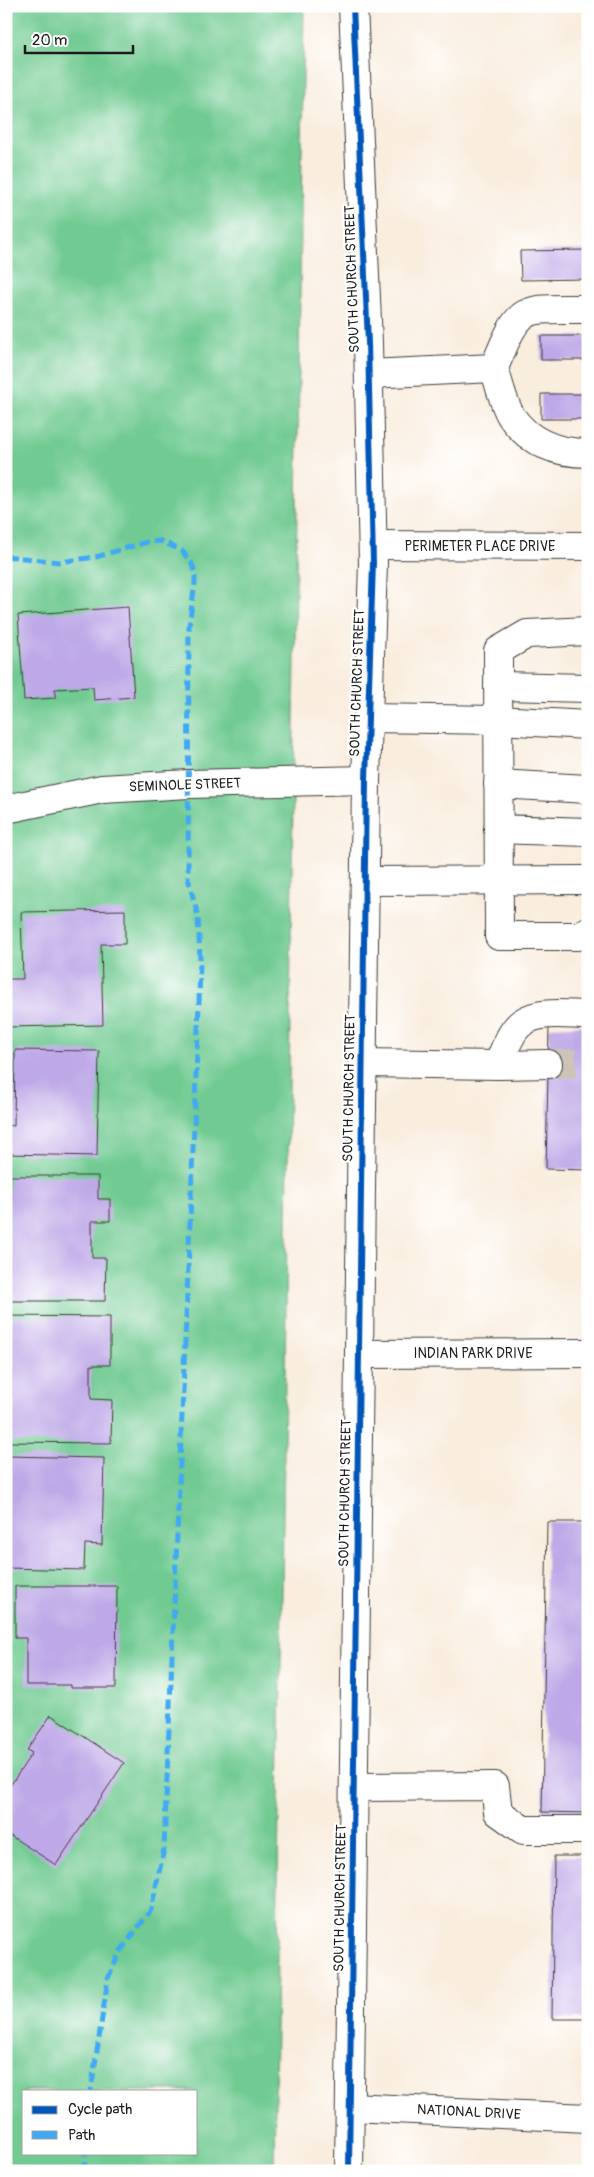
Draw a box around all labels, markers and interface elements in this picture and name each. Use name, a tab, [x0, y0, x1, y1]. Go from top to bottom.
scale bar	[25, 22, 132, 54]
text: 20 m	[32, 31, 67, 50]
street label: SOUTH CHURCH STREET	[341, 205, 363, 353]
street label: PERIMETER PLACE DRIVE	[405, 538, 555, 555]
street label: SOUTH CHURCH STREET	[346, 609, 368, 757]
street label: SEMINOLE STREET	[129, 775, 242, 795]
street label: SOUTH CHURCH STREET	[339, 1014, 359, 1162]
street label: INDIAN PARK DRIVE	[413, 1345, 533, 1362]
street label: SOUTH CHURCH STREET	[335, 1419, 355, 1567]
street label: SOUTH CHURCH STREET	[330, 1824, 350, 1972]
legend	[22, 2090, 198, 2154]
text: Cycle path	[68, 2100, 132, 2119]
street label: NATIONAL DRIVE	[417, 2101, 521, 2123]
text: Path	[68, 2126, 95, 2145]

